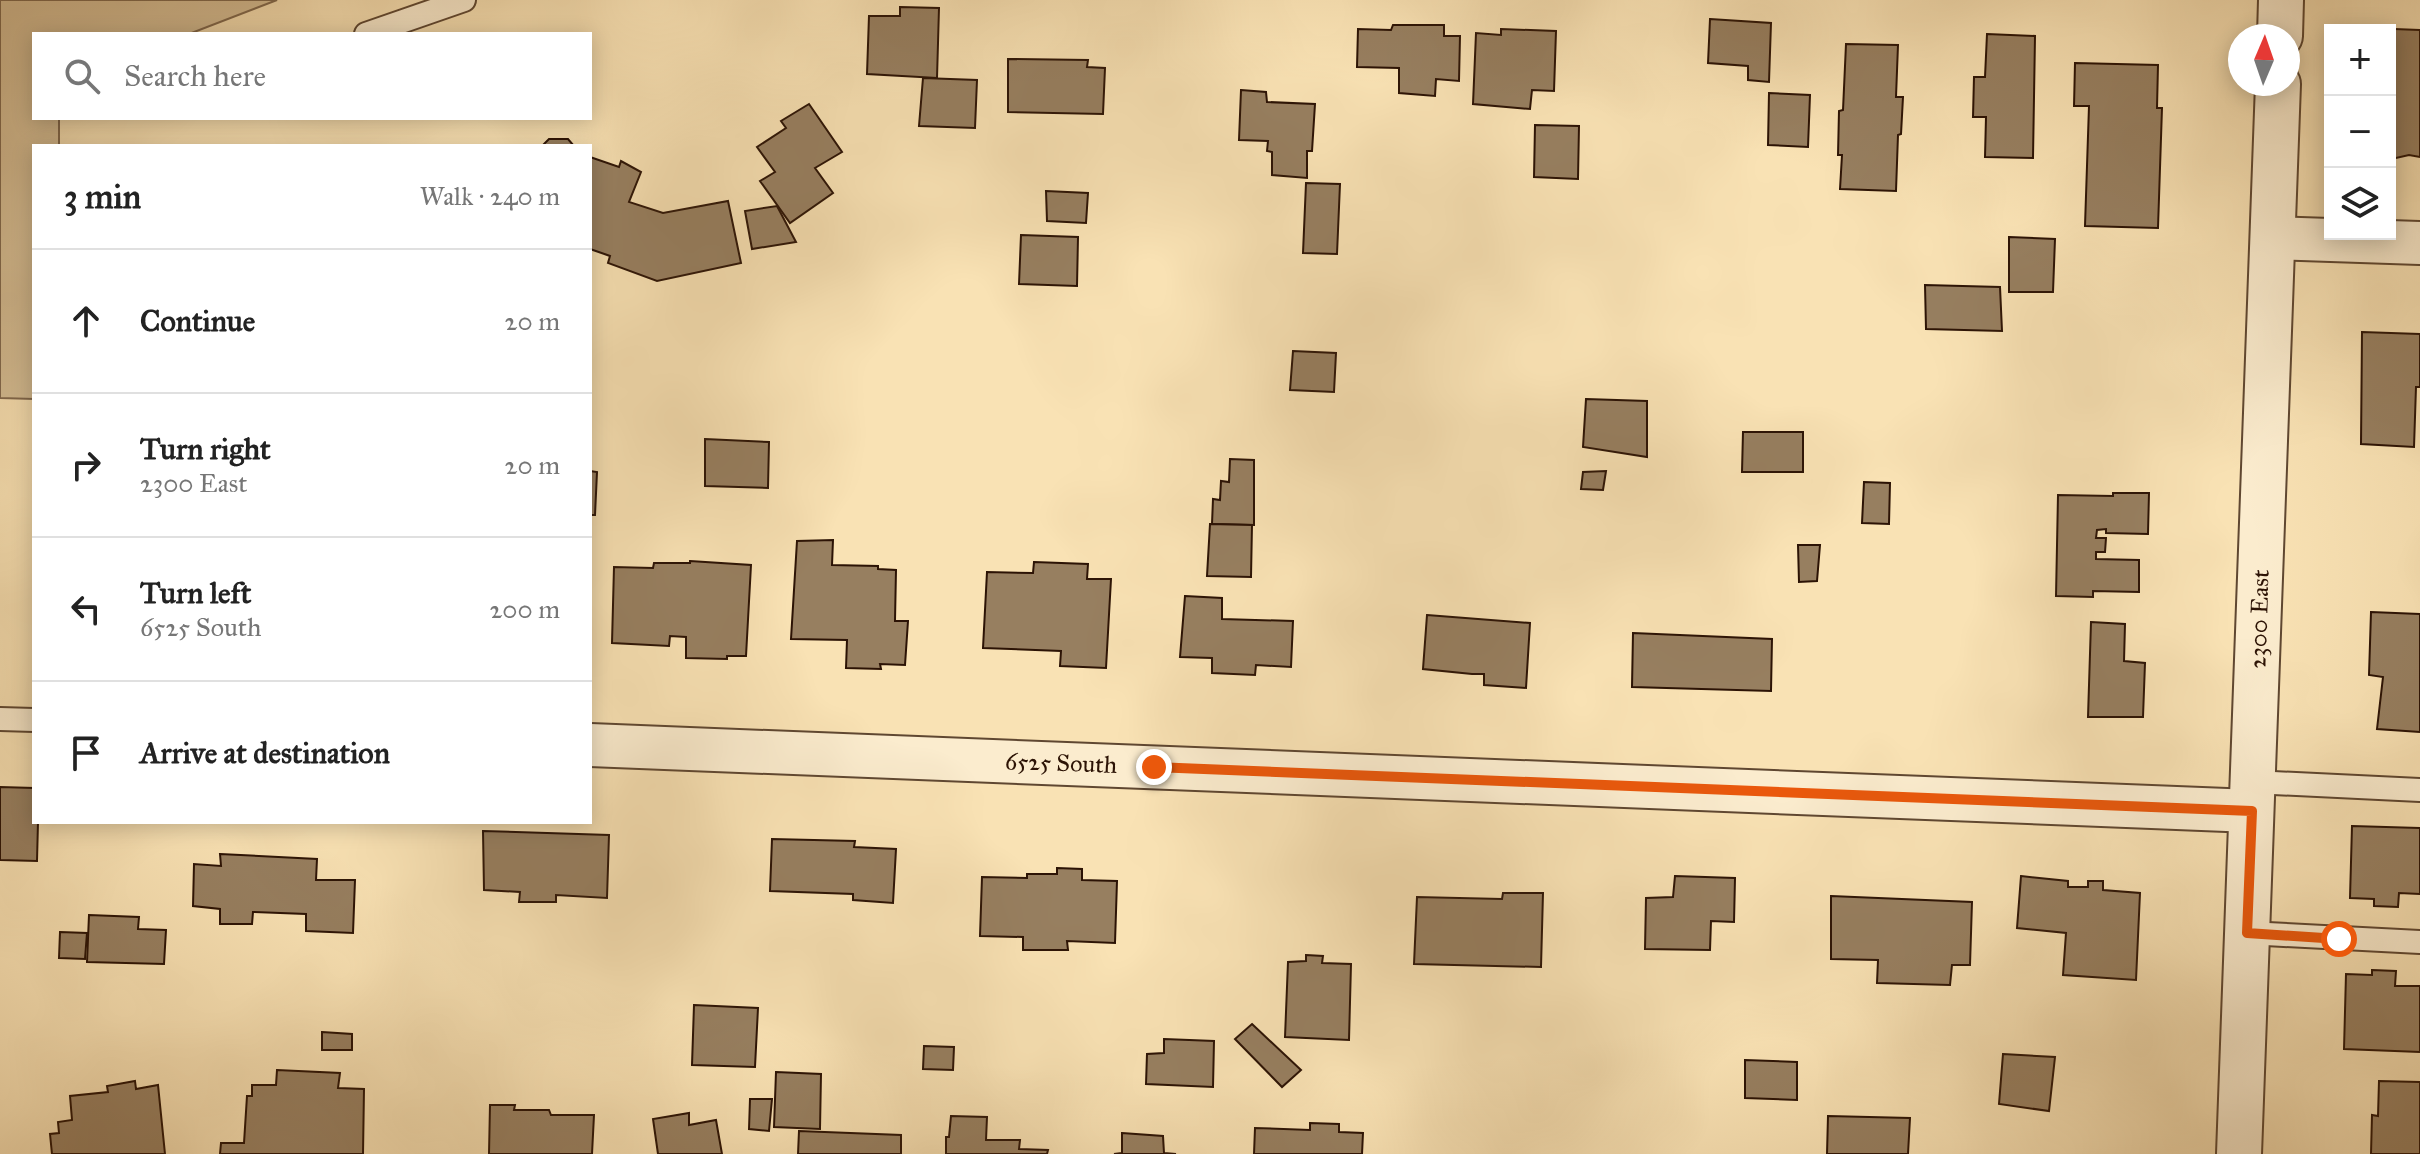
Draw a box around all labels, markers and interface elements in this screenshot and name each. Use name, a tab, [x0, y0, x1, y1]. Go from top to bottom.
north arrow	[2228, 24, 2300, 96]
map controls	[2324, 24, 2396, 240]
button: +	[2324, 24, 2396, 96]
search box	[32, 32, 592, 120]
icon: search	[60, 54, 104, 98]
text: Search here	[124, 58, 266, 94]
button: −	[2324, 96, 2396, 168]
button: layers	[2324, 168, 2396, 240]
text: 3 min	[64, 176, 141, 217]
text: Walk · 240 m	[420, 180, 560, 212]
icon: ahead	[64, 299, 108, 343]
text: Continue	[140, 303, 255, 339]
text: 20 m	[505, 305, 560, 337]
text: Turn right	[140, 431, 271, 467]
icon: right	[64, 443, 108, 487]
text: 20 m	[505, 449, 560, 481]
text: 2300 East	[140, 467, 247, 499]
street label: 2300 East	[2242, 568, 2276, 669]
text: Turn left	[140, 575, 251, 611]
icon: left	[64, 587, 108, 631]
text: 200 m	[489, 593, 560, 625]
text: 6525 South	[140, 611, 262, 643]
icon: arrive	[64, 731, 108, 775]
text: Arrive at destination	[140, 735, 390, 771]
street label: 6525 South	[1004, 746, 1118, 780]
route end	[1136, 749, 1172, 785]
route start	[2321, 921, 2357, 957]

